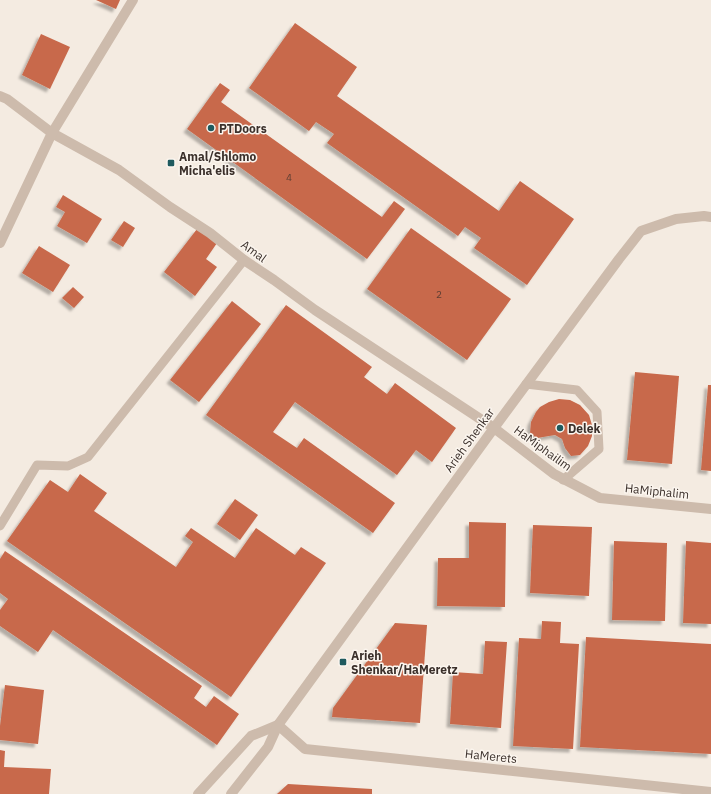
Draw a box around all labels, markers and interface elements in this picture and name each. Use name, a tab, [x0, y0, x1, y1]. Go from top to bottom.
place label: PTDoors	[219, 121, 267, 136]
marker: PTDoors	[206, 123, 216, 133]
place label: Amal/Shlomo Micha'elis	[179, 149, 256, 178]
marker: Amal/Shlomo Micha'elis	[166, 158, 176, 168]
house number: 4	[286, 171, 292, 184]
street label: Amal	[238, 237, 270, 265]
house number: 2	[436, 288, 442, 301]
street label: Arieh Shenkar	[441, 405, 498, 475]
place label: Delek	[568, 421, 600, 436]
street label: HaMiphailim	[511, 422, 575, 474]
marker: Delek	[555, 423, 565, 433]
street label: HaMiphalim	[624, 480, 690, 502]
place label: Arieh Shenkar/HaMeretz	[351, 648, 458, 677]
marker: Arieh Shenkar/HaMeretz	[338, 657, 348, 667]
street label: HaMerets	[464, 746, 518, 766]

